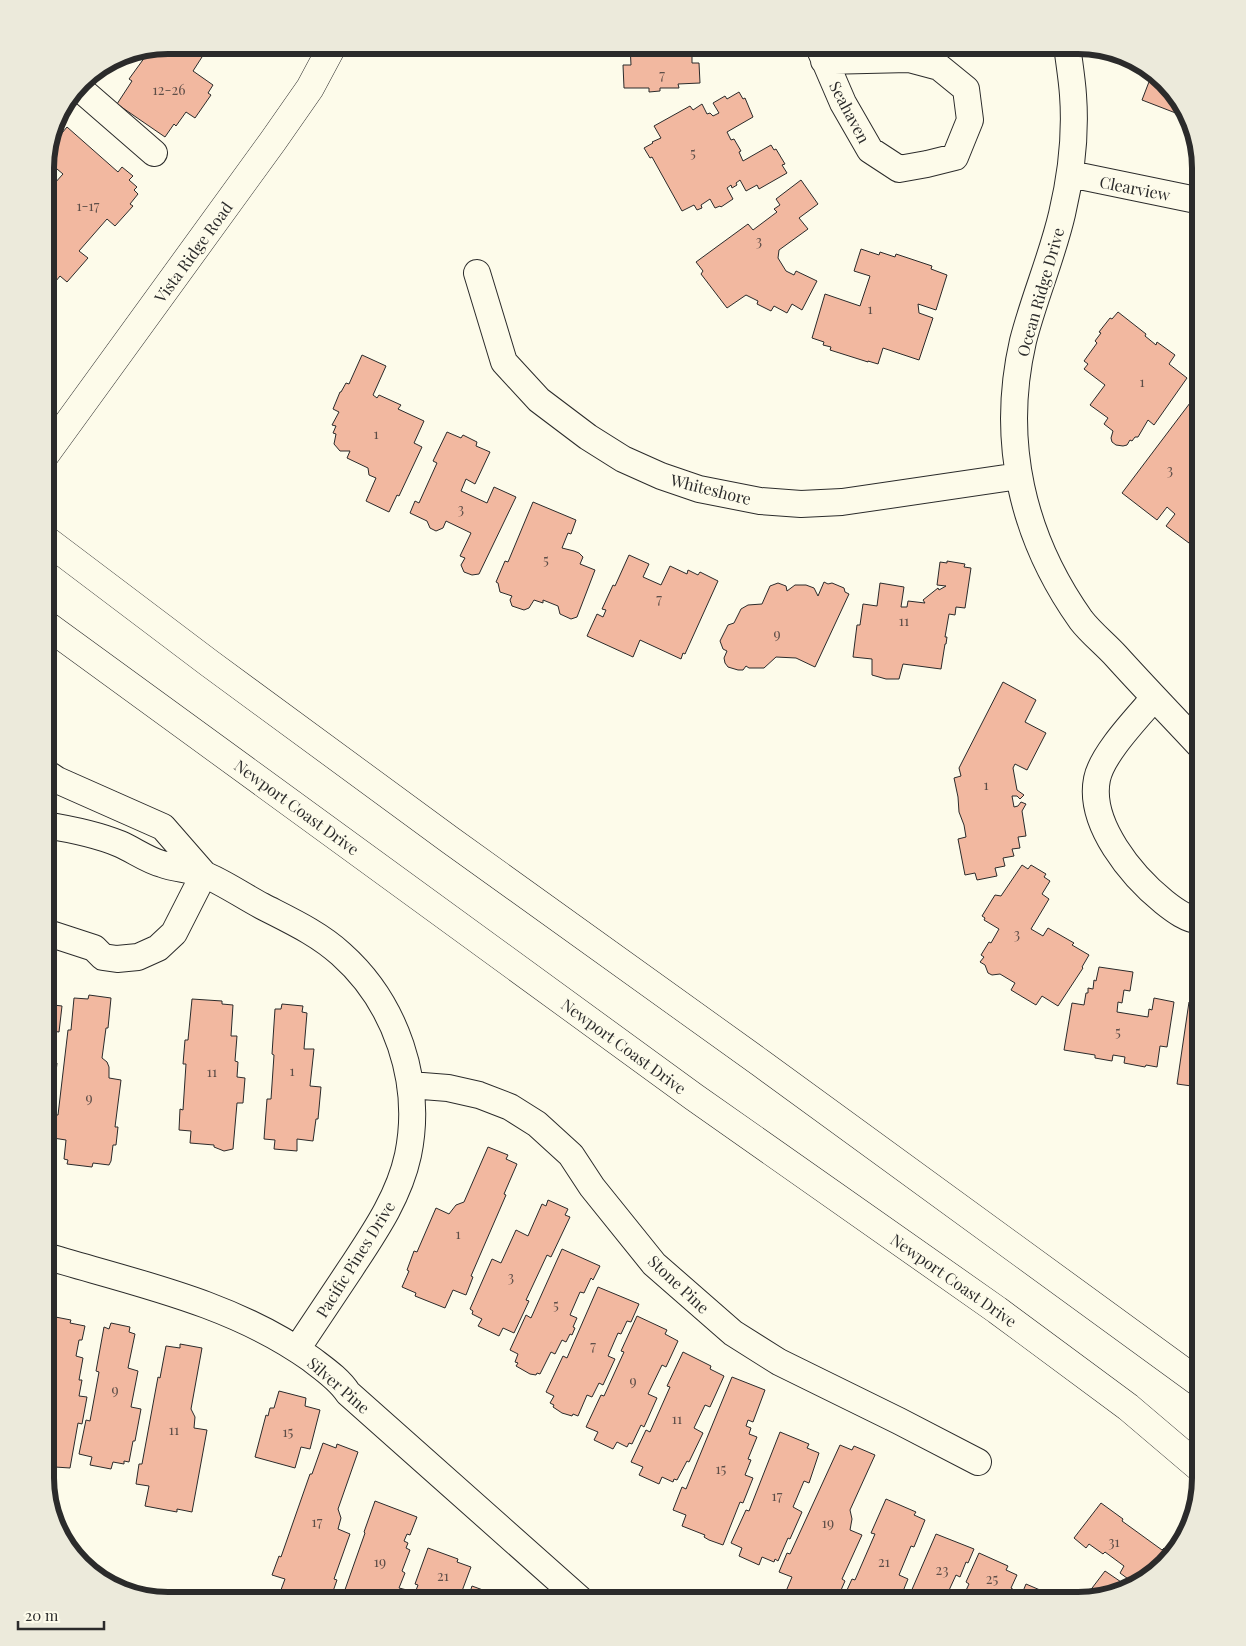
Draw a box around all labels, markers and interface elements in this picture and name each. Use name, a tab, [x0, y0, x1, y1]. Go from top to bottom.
house number: 7	[659, 65, 665, 84]
street label: Seahaven	[825, 77, 875, 147]
house number: 12-26	[153, 80, 185, 99]
house number: 5	[690, 143, 696, 162]
street label: Clearview	[1098, 171, 1173, 205]
house number: 1-17	[77, 196, 100, 215]
street label: Vista Ridge Road	[149, 197, 237, 308]
street label: Ocean Ridge Drive	[1012, 225, 1068, 359]
house number: 3	[756, 231, 762, 250]
house number: 1	[867, 299, 873, 318]
house number: 1	[1139, 372, 1145, 391]
house number: 1	[373, 424, 379, 443]
house number: 3	[1167, 460, 1173, 479]
street label: Whiteshore	[667, 469, 754, 509]
house number: 3	[458, 499, 464, 518]
house number: 5	[543, 550, 549, 569]
house number: 7	[656, 589, 662, 608]
house number: 11	[899, 611, 909, 630]
house number: 9	[773, 624, 781, 643]
street label: Newport Coast Drive	[230, 755, 364, 859]
house number: 1	[983, 775, 989, 794]
house number: 3	[1014, 924, 1020, 943]
street label: Newport Coast Drive	[557, 994, 691, 1098]
house number: 5	[1115, 1022, 1121, 1041]
house number: 1	[289, 1061, 295, 1080]
house number: 11	[207, 1062, 217, 1081]
house number: 9	[85, 1088, 93, 1107]
street label: Pacific Pines Drive	[311, 1197, 399, 1321]
house number: 1	[455, 1224, 461, 1243]
street label: Newport Coast Drive	[887, 1229, 1021, 1331]
street label: Stone Pine	[644, 1250, 714, 1318]
house number: 3	[508, 1267, 514, 1286]
house number: 5	[553, 1295, 559, 1314]
house number: 7	[590, 1336, 596, 1355]
street label: Silver Pine	[303, 1352, 375, 1418]
house number: 9	[629, 1371, 637, 1390]
house number: 9	[111, 1380, 119, 1399]
house number: 11	[672, 1409, 682, 1428]
house number: 11	[169, 1420, 179, 1439]
house number: 15	[283, 1422, 294, 1441]
house number: 15	[716, 1459, 727, 1478]
house number: 17	[772, 1486, 783, 1505]
house number: 17	[312, 1512, 323, 1531]
house number: 19	[822, 1513, 834, 1532]
house number: 31	[1108, 1532, 1120, 1551]
house number: 19	[374, 1552, 386, 1571]
house number: 21	[878, 1552, 890, 1571]
house number: 23	[935, 1560, 949, 1579]
house number: 21	[437, 1566, 449, 1585]
house number: 25	[986, 1569, 998, 1588]
scale bar	[18, 1598, 104, 1630]
text: 20 m	[25, 1605, 59, 1625]

